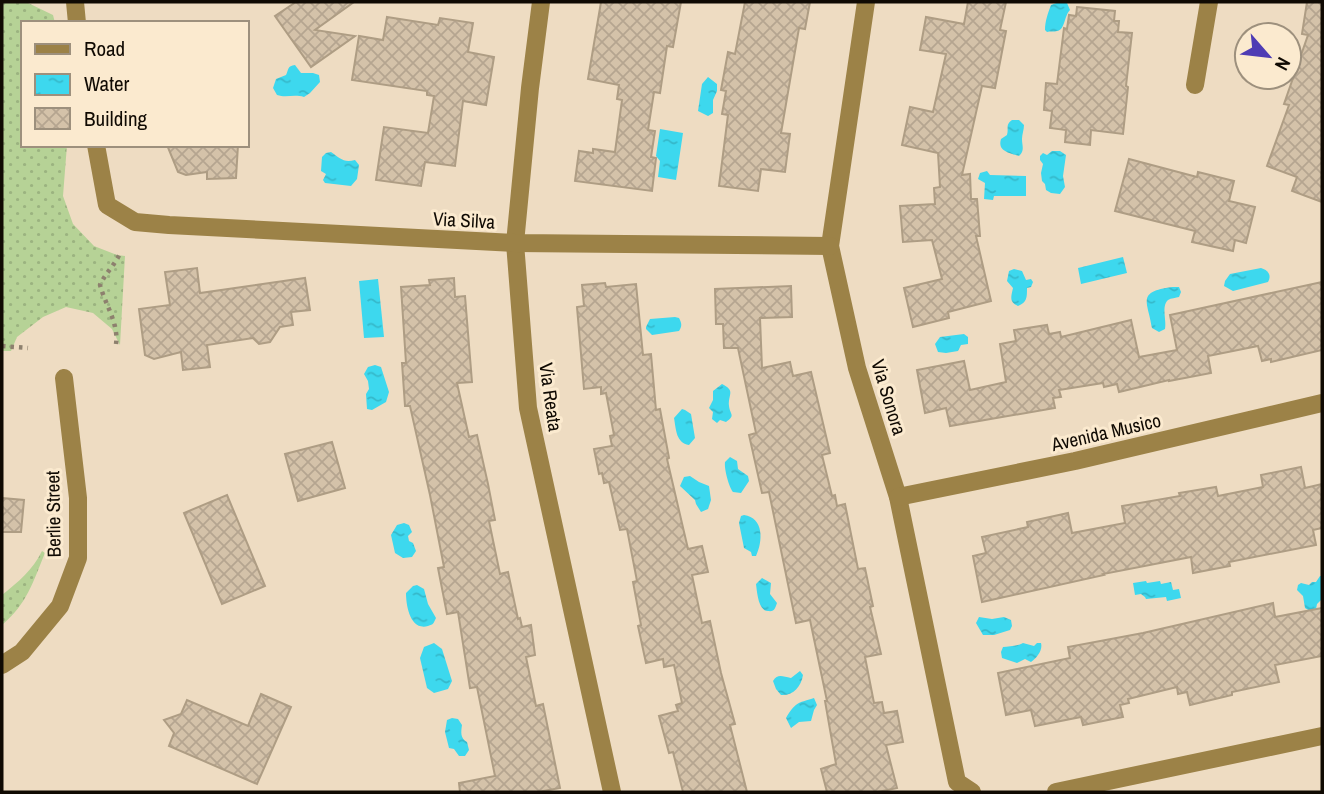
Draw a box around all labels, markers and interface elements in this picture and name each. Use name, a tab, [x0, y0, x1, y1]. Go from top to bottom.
legend	[21, 21, 248, 147]
north arrow	[1233, 21, 1303, 91]
text: Road	[84, 34, 125, 63]
text: N	[1269, 53, 1297, 75]
text: Water	[84, 69, 130, 98]
text: Building	[84, 104, 148, 133]
street label: Via Silva	[432, 205, 496, 235]
street label: Via Sonora	[865, 356, 913, 438]
street label: Via Reata	[533, 361, 569, 433]
street label: Avenida Musico	[1048, 407, 1163, 457]
street label: Berlie Street	[39, 470, 67, 558]

